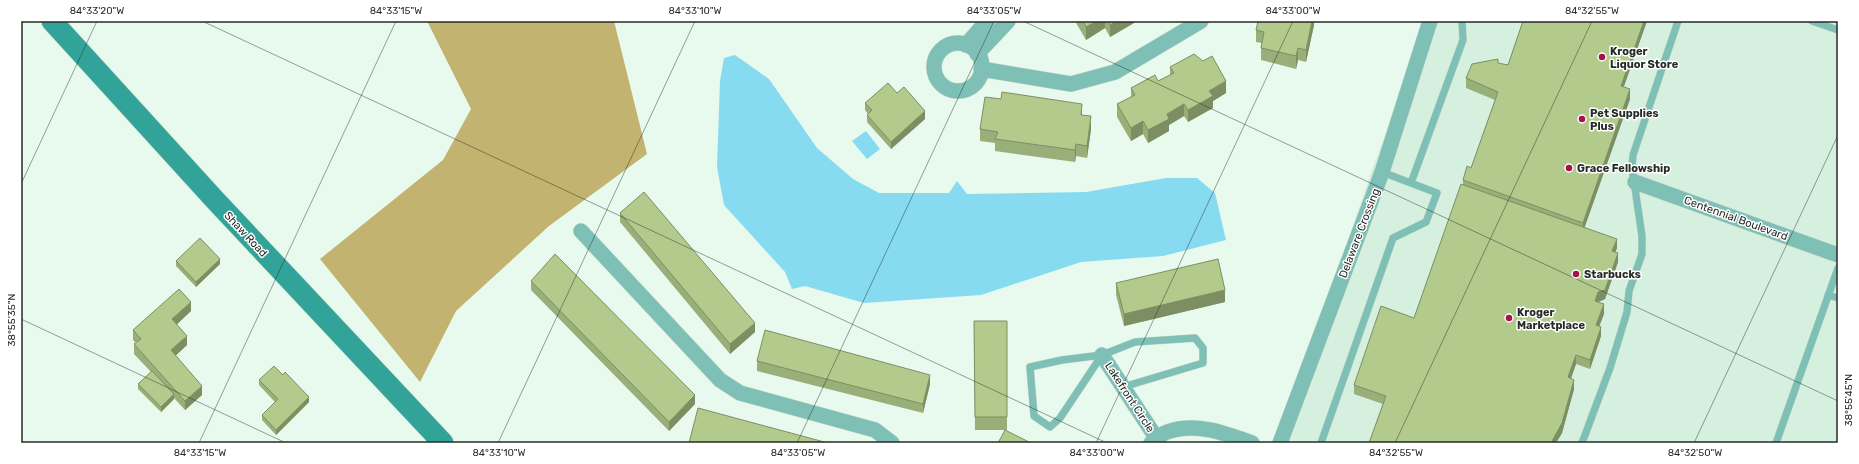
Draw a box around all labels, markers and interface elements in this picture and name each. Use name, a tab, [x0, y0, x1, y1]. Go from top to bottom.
text: 84°33'20"W	[70, 5, 124, 17]
text: 84°33'15"W	[370, 5, 422, 17]
text: 84°33'10"W	[668, 5, 722, 17]
text: 84°33'05"W	[967, 5, 1021, 17]
text: 84°33'00"W	[1265, 5, 1321, 17]
text: 84°32'55"W	[1565, 5, 1619, 17]
place label: Kroger Liquor Store	[1610, 45, 1679, 71]
marker: Kroger Liquor Store	[1597, 52, 1607, 62]
place label: Pet Supplies Plus	[1590, 107, 1659, 133]
marker: Pet Supplies Plus	[1577, 114, 1587, 124]
place label: Grace Fellowship	[1577, 162, 1670, 175]
marker: Grace Fellowship	[1564, 163, 1574, 173]
street label: Delaware Crossing	[1336, 187, 1383, 280]
street label: Centennial Boulevard	[1682, 194, 1789, 243]
street label: Shaw Road	[221, 209, 270, 260]
place label: Starbucks	[1584, 268, 1641, 281]
marker: Starbucks	[1571, 269, 1581, 279]
text: 38°55'35"N	[6, 293, 18, 346]
place label: Kroger Marketplace	[1517, 306, 1585, 332]
marker: Kroger Marketplace	[1504, 313, 1514, 323]
street label: Lakefront Circle	[1102, 360, 1157, 435]
text: 38°55'45"N	[1843, 374, 1855, 426]
text: 84°33'15"W	[174, 447, 226, 459]
text: 84°33'10"W	[472, 447, 526, 459]
text: 84°33'05"W	[771, 447, 825, 459]
text: 84°33'00"W	[1069, 447, 1125, 459]
text: 84°32'55"W	[1369, 447, 1423, 459]
text: 84°32'50"W	[1668, 447, 1722, 459]

